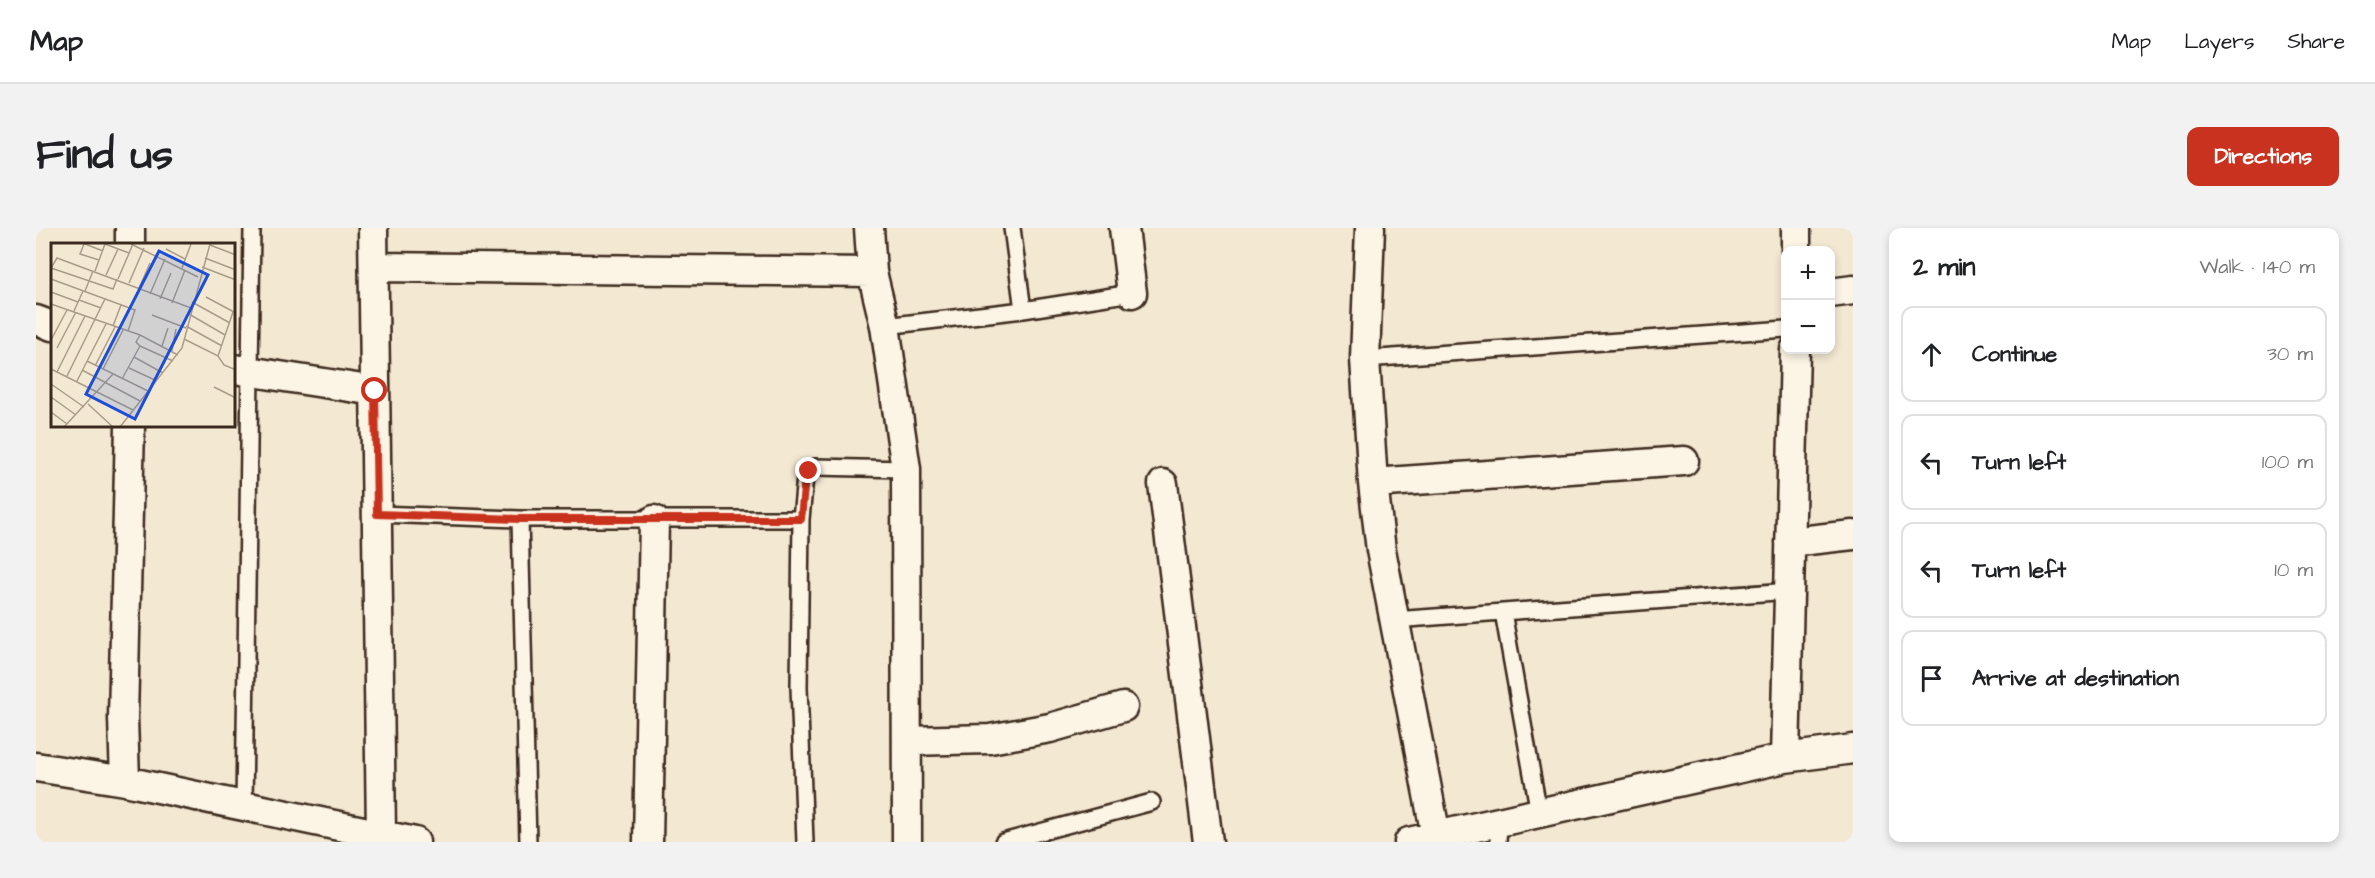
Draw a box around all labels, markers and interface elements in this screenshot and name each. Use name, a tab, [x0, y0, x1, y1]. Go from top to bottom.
text: Map	[30, 22, 83, 61]
text: Map	[2111, 27, 2151, 56]
text: Layers	[2184, 27, 2254, 56]
text: Share	[2287, 27, 2345, 56]
text: Find us	[36, 127, 173, 185]
button: Directions	[2187, 127, 2339, 186]
inset map	[51, 243, 236, 428]
map controls	[1781, 246, 1835, 354]
button: +	[1781, 246, 1835, 300]
text: 2 min	[1913, 249, 1975, 285]
text: Walk · 140 m	[2199, 253, 2315, 281]
button: −	[1781, 300, 1835, 354]
icon: ahead	[1915, 338, 1948, 371]
text: Continue	[1972, 339, 2057, 370]
text: 30 m	[2267, 340, 2313, 368]
route start	[361, 377, 387, 403]
icon: left	[1915, 446, 1948, 479]
text: Turn left	[1972, 447, 2066, 478]
text: 100 m	[2262, 448, 2313, 476]
route end	[795, 457, 821, 483]
icon: left	[1915, 554, 1948, 587]
text: Turn left	[1972, 555, 2066, 586]
text: 10 m	[2274, 556, 2313, 584]
icon: arrive	[1915, 662, 1948, 695]
text: Arrive at destination	[1972, 663, 2179, 694]

